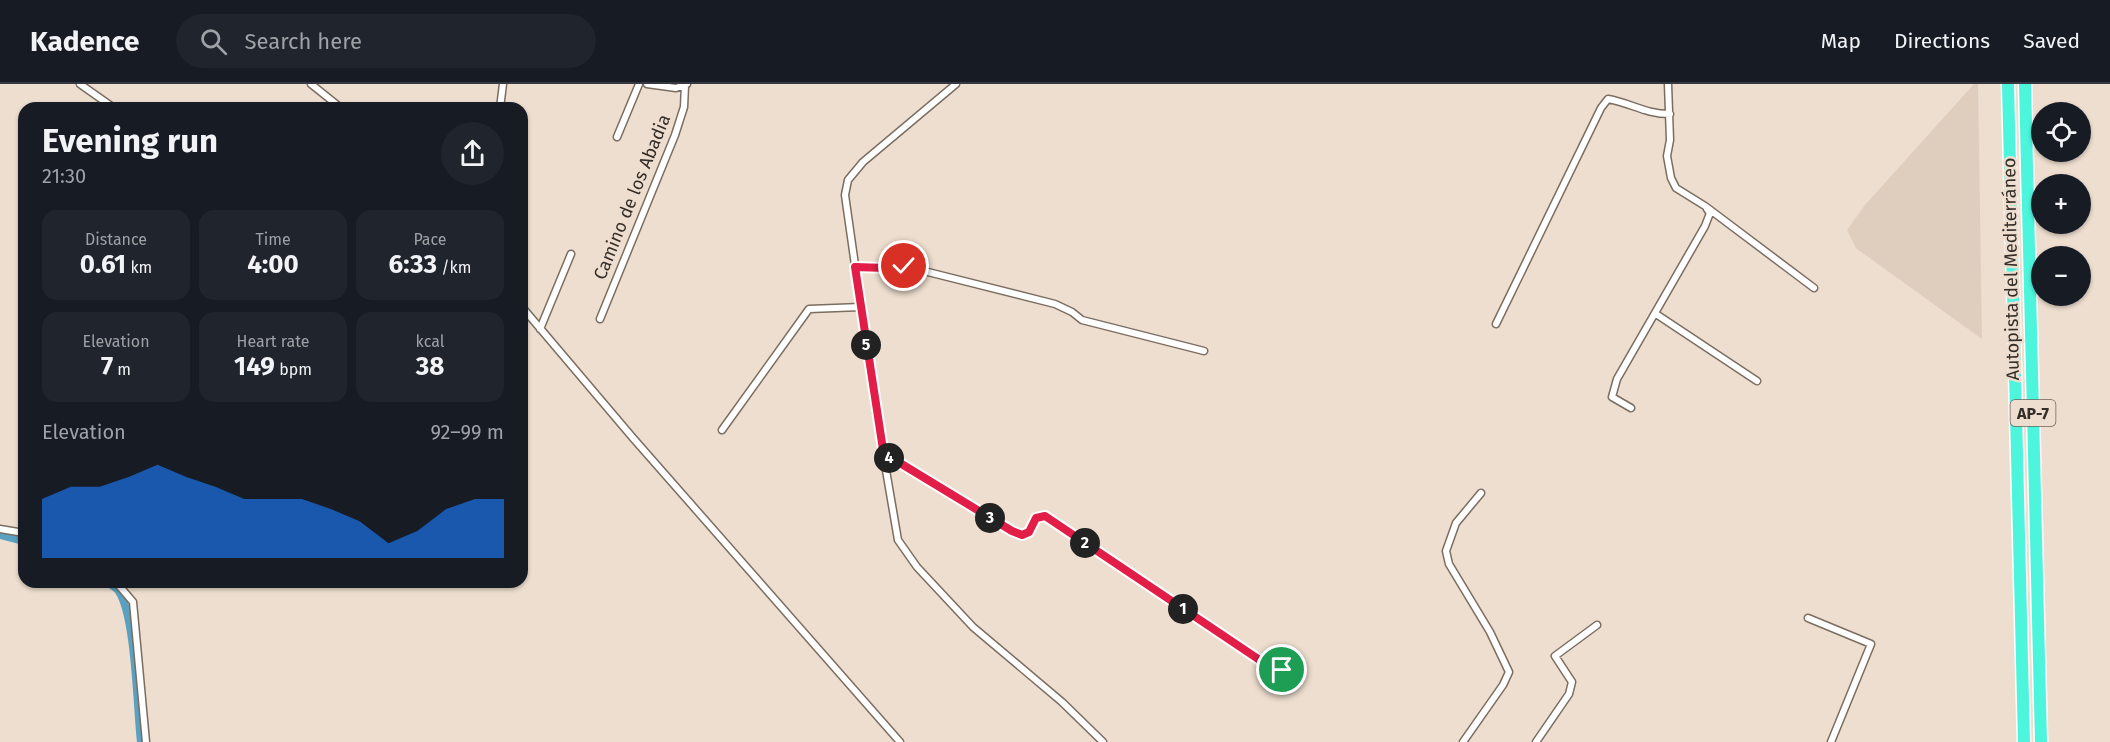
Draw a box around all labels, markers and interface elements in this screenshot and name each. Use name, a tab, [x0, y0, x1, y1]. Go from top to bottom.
search box	[176, 14, 596, 68]
text: Kadence	[30, 25, 140, 58]
icon: search	[197, 25, 230, 58]
text: Search here	[245, 28, 362, 55]
text: Map	[1821, 28, 1861, 54]
text: Directions	[1894, 28, 1990, 54]
text: Saved	[2023, 28, 2080, 54]
map controls	[2031, 102, 2091, 306]
button: locate	[2031, 102, 2091, 162]
street label: Camino de los Abadia	[589, 111, 675, 283]
text: Evening run	[42, 121, 218, 161]
button: share	[441, 122, 504, 185]
street label: Autopista del Mediterráneo	[1998, 157, 2024, 381]
text: 21:30	[42, 164, 86, 188]
button: +	[2031, 174, 2091, 234]
text: Distance	[85, 230, 147, 249]
text: Time	[255, 230, 291, 249]
text: Pace	[413, 230, 447, 249]
pin	[878, 240, 929, 291]
button: −	[2031, 246, 2091, 306]
text: 0.61	[80, 249, 126, 280]
text: 4:00	[247, 249, 299, 280]
text: 6:33	[389, 249, 437, 280]
icon: check	[887, 249, 920, 282]
text: km	[126, 258, 152, 277]
text: /km	[437, 258, 471, 277]
pin: 5	[851, 330, 881, 360]
text: Elevation	[82, 332, 150, 351]
text: Heart rate	[237, 332, 309, 351]
text: kcal	[416, 332, 444, 351]
text: 5	[862, 335, 870, 354]
text: 7	[101, 351, 113, 382]
text: 149	[234, 351, 275, 382]
text: 38	[416, 351, 444, 382]
text: m	[113, 360, 131, 379]
text: bpm	[275, 360, 312, 379]
road number: AP-7	[2010, 400, 2056, 426]
text: Elevation	[42, 420, 126, 444]
text: 92–99 m	[430, 420, 504, 444]
pin: 4	[874, 443, 904, 473]
text: 4	[884, 448, 894, 467]
pin: 3	[975, 503, 1005, 533]
text: 3	[986, 508, 994, 527]
pin: 2	[1070, 528, 1100, 558]
text: 2	[1081, 533, 1089, 552]
pin: 1	[1168, 594, 1198, 624]
text: 1	[1179, 599, 1187, 618]
pin	[1256, 644, 1307, 695]
icon: arrive	[1265, 653, 1298, 686]

